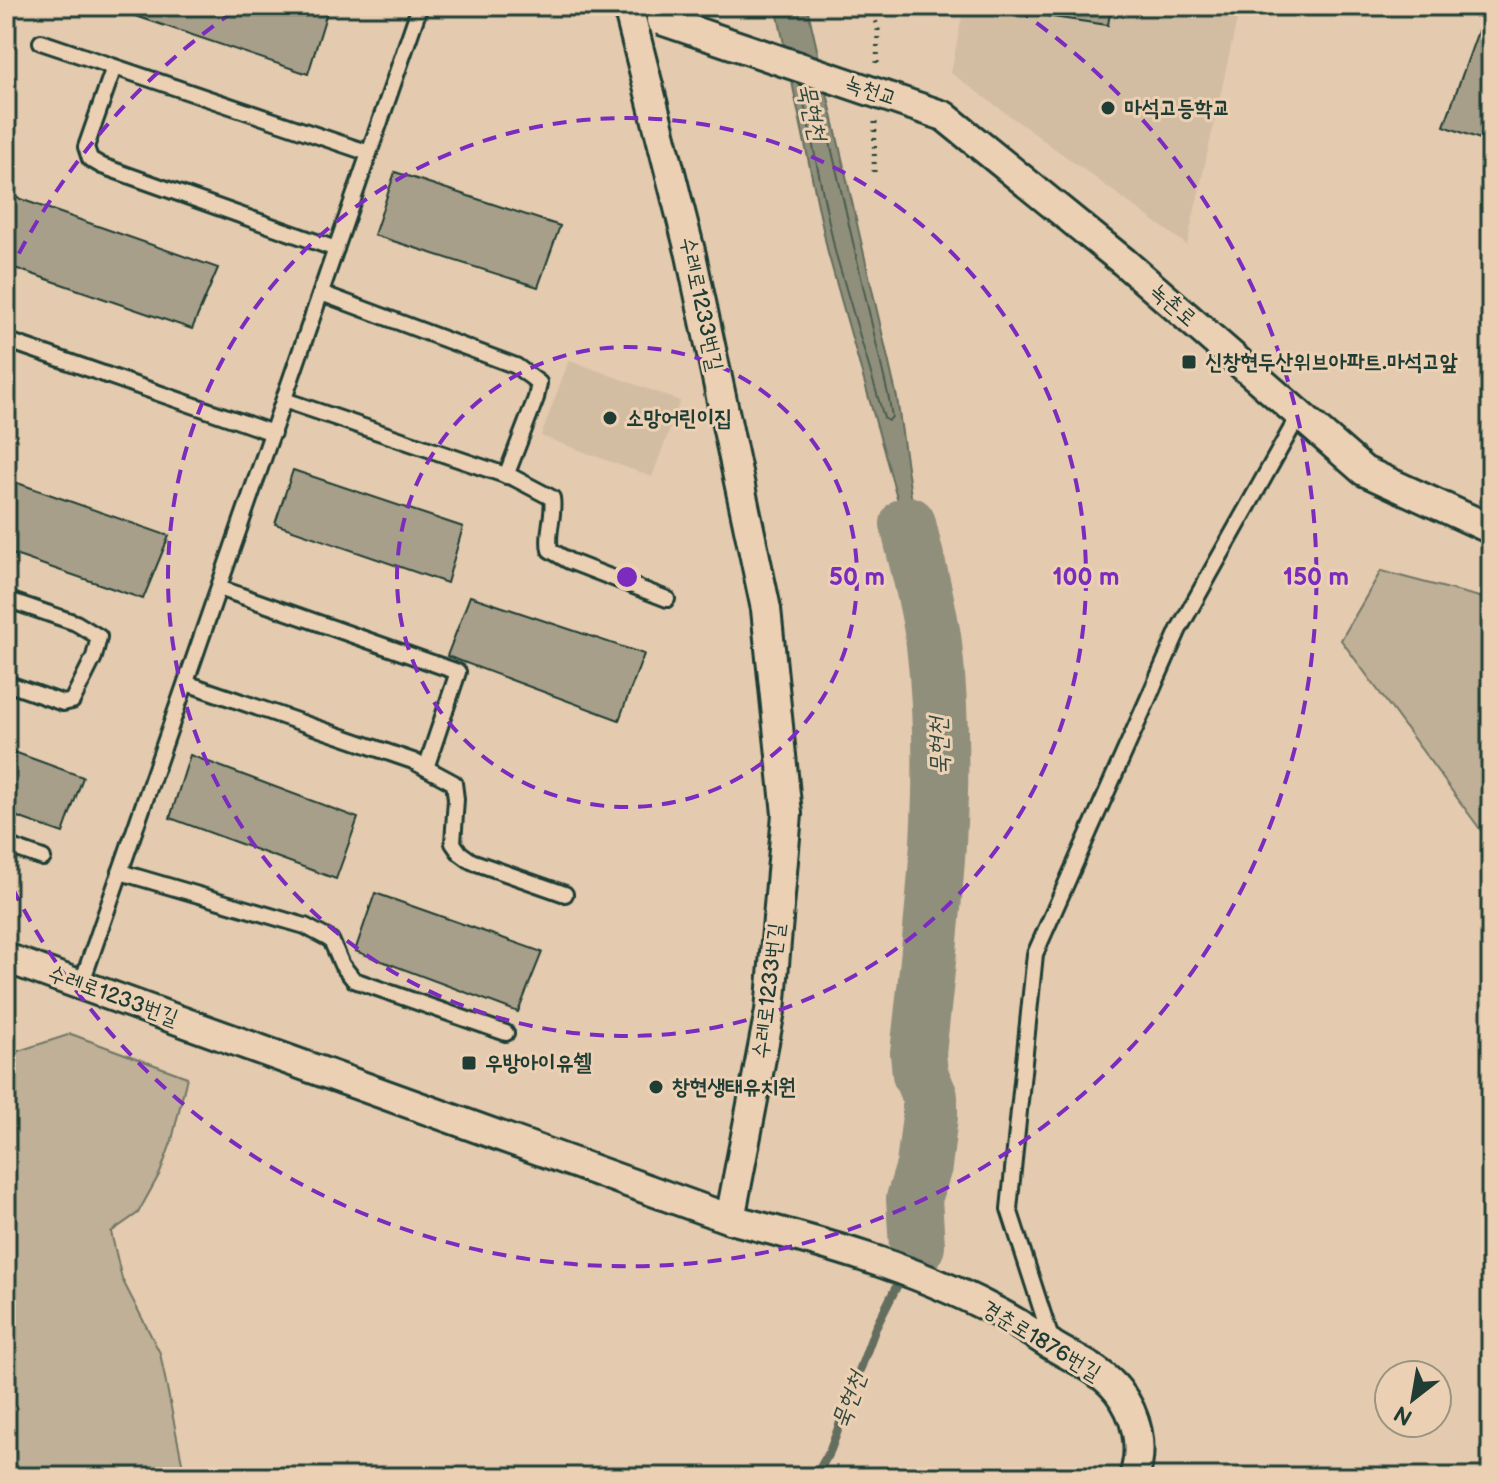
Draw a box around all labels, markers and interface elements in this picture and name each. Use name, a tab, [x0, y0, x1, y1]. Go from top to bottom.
street label: 녹천교	[841, 70, 901, 112]
water label: 묵현천	[791, 81, 833, 146]
place label: 마석고등학교	[1124, 95, 1230, 122]
marker: 마석고등학교	[1099, 99, 1117, 117]
street label: 수레로1233번길	[674, 234, 728, 374]
street label: 녹촌로	[1144, 277, 1202, 333]
place label: 신창현두산위브아파트.마석고앞	[1205, 349, 1458, 376]
marker: 신창현두산위브아파트.마석고앞	[1180, 353, 1198, 371]
place label: 소망어린이집	[626, 405, 732, 432]
marker: 소망어린이집	[601, 409, 619, 427]
centre of rings	[613, 563, 641, 591]
text: 50 m	[829, 563, 885, 592]
text: 100 m	[1053, 563, 1119, 592]
text: 150 m	[1283, 563, 1349, 592]
water label: 묵현천	[923, 714, 955, 775]
street label: 수레로1233번길	[747, 921, 791, 1060]
street label: 수레로1233번길	[44, 960, 182, 1032]
place label: 우방아이유쉘	[485, 1050, 592, 1077]
marker: 우방아이유쉘	[460, 1054, 478, 1072]
place label: 창현생태유치원	[672, 1074, 796, 1101]
marker: 창현생태유치원	[647, 1078, 665, 1096]
street label: 경춘로1876번길	[977, 1295, 1106, 1387]
north arrow	[1373, 1359, 1453, 1439]
water label: 묵현천	[825, 1365, 873, 1432]
text: N	[1389, 1399, 1418, 1431]

